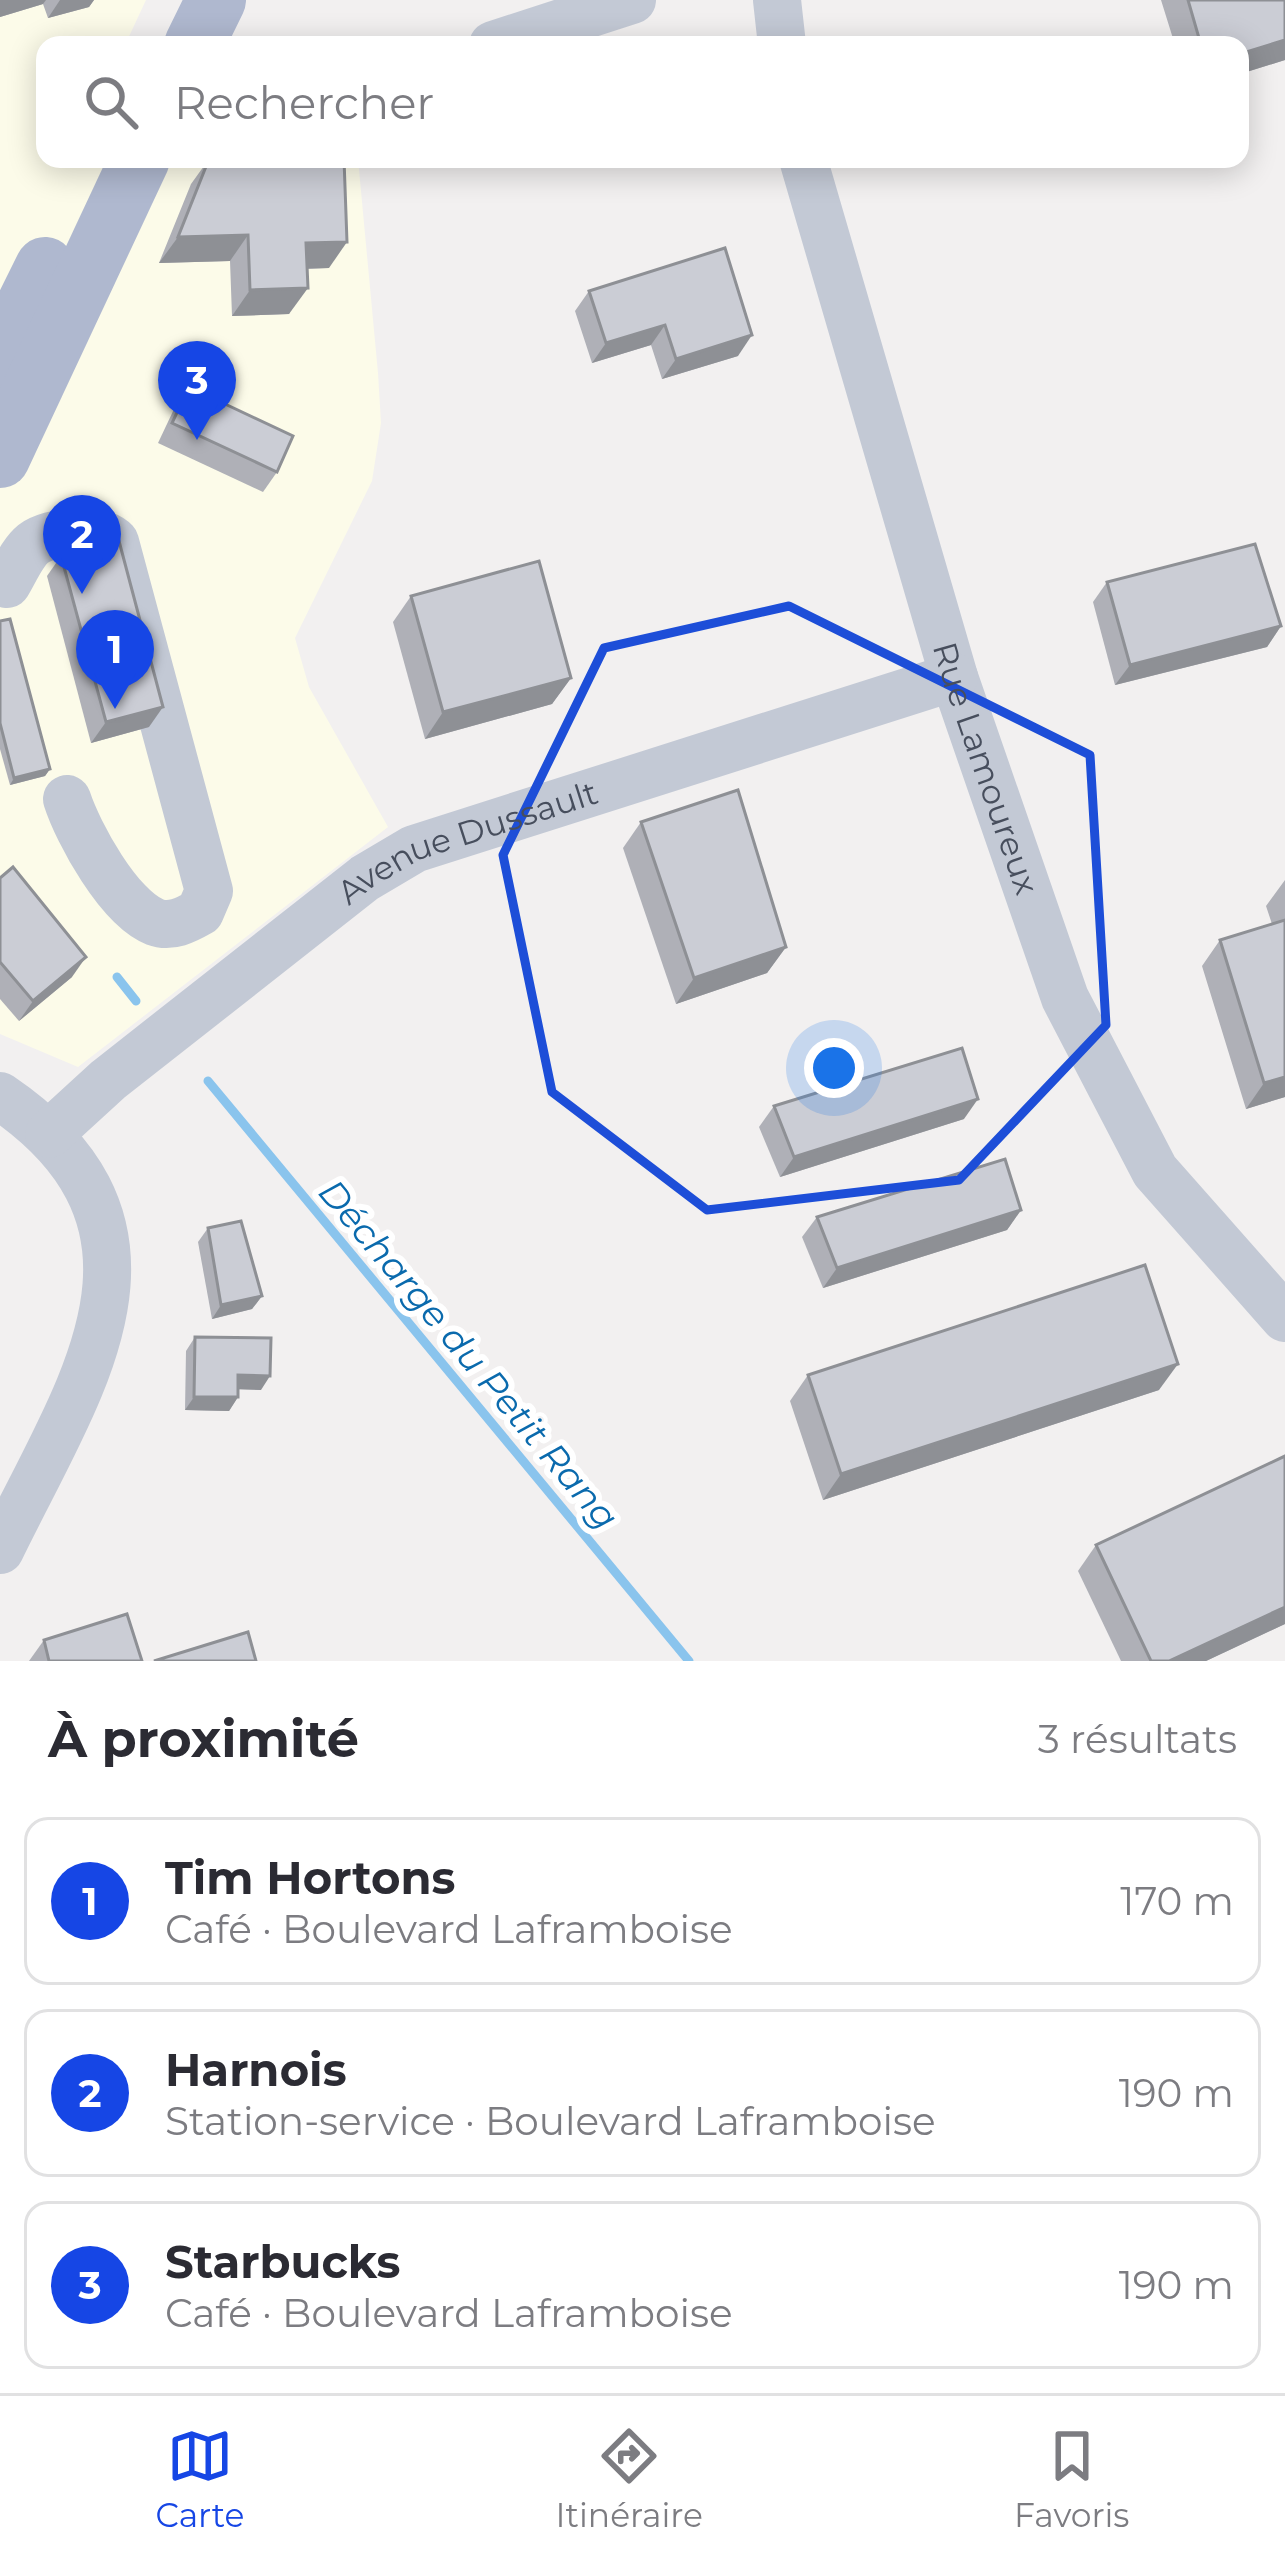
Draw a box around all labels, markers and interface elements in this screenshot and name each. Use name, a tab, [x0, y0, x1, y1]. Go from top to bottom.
search box	[36, 36, 1249, 168]
icon: search	[78, 69, 144, 135]
text: Rechercher	[174, 75, 434, 130]
pin: 3	[158, 341, 236, 440]
pin: 2	[43, 495, 121, 594]
pin: 1	[76, 610, 154, 709]
street label: Rue Lamoureux	[925, 637, 1048, 899]
street label: Avenue Dussault	[329, 772, 603, 912]
your location	[804, 1038, 864, 1098]
water label: Décharge du Petit Rang	[310, 1170, 628, 1538]
text: À proximité	[48, 1708, 359, 1770]
text: 3 résultats	[1038, 1715, 1237, 1763]
text: Tim Hortons	[165, 1850, 455, 1905]
text: 1	[82, 1877, 98, 1925]
text: 170 m	[1120, 1877, 1234, 1925]
text: Café · Boulevard Laframboise	[165, 1905, 733, 1953]
text: Harnois	[165, 2042, 347, 2097]
text: 2	[78, 2069, 102, 2117]
text: 190 m	[1119, 2069, 1234, 2117]
text: Station-service · Boulevard Laframboise	[165, 2097, 936, 2145]
text: Starbucks	[165, 2234, 400, 2289]
text: 3	[78, 2261, 102, 2309]
text: 190 m	[1119, 2261, 1234, 2309]
text: Café · Boulevard Laframboise	[165, 2289, 733, 2337]
tab: Carte	[156, 2423, 245, 2535]
tab: Itinéraire	[556, 2423, 703, 2535]
tab: Favoris	[1014, 2423, 1129, 2535]

